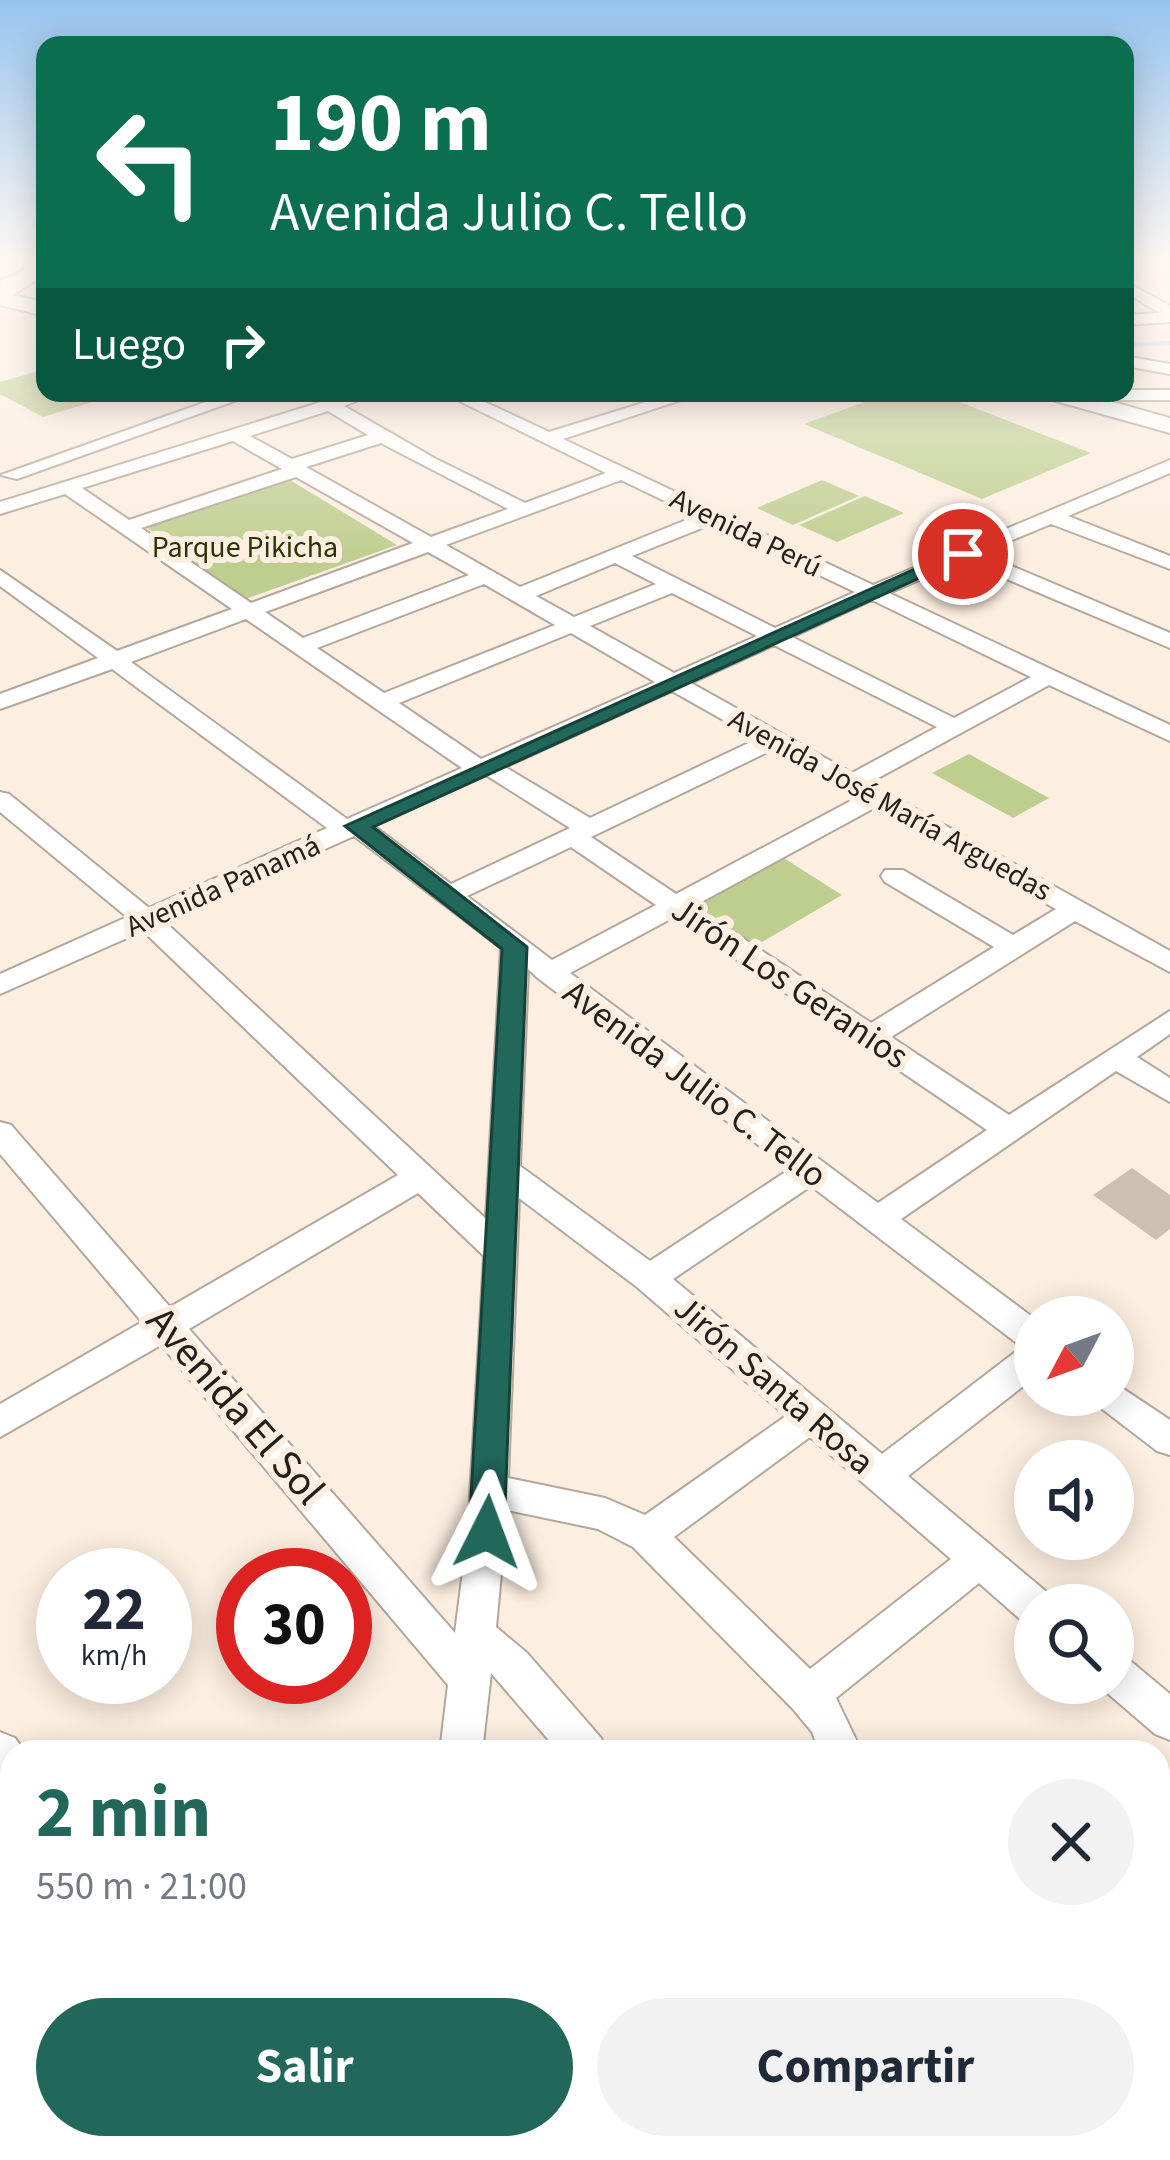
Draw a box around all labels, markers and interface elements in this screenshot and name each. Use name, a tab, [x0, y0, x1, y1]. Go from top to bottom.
text: 190 m	[270, 64, 492, 184]
icon: left	[72, 84, 228, 240]
text: Avenida Julio C. Tello	[270, 175, 748, 252]
icon: right	[210, 312, 276, 378]
text: Luego	[72, 313, 186, 377]
street label: Avenida Perú	[663, 478, 829, 588]
pin	[912, 503, 1014, 605]
icon: arrive	[930, 521, 996, 587]
park label: Parque Pikicha	[152, 526, 338, 569]
street label: Avenida José María Arguedas	[721, 698, 1059, 912]
street label: Avenida Panamá	[119, 824, 327, 948]
street label: Jirón Los Geranios	[661, 885, 919, 1081]
street label: Avenida Julio C. Tello	[552, 968, 838, 1200]
street label: Jirón Santa Rosa	[662, 1283, 886, 1487]
street label: Avenida El Sol	[132, 1293, 338, 1519]
north arrow	[1014, 1296, 1134, 1416]
map controls	[1014, 1296, 1134, 1704]
button: sound	[1014, 1440, 1134, 1560]
position arrow	[424, 1469, 550, 1595]
speed limit sign: 30	[216, 1548, 372, 1704]
text: 22	[82, 1568, 146, 1653]
button: search	[1014, 1584, 1134, 1704]
text: km/h	[81, 1634, 147, 1677]
text: 2 min	[36, 1762, 211, 1865]
button: close	[1008, 1779, 1134, 1905]
text: 550 m · 21:00	[36, 1859, 247, 1915]
button: Salir	[36, 1998, 573, 2136]
button: Compartir	[597, 1998, 1134, 2136]

